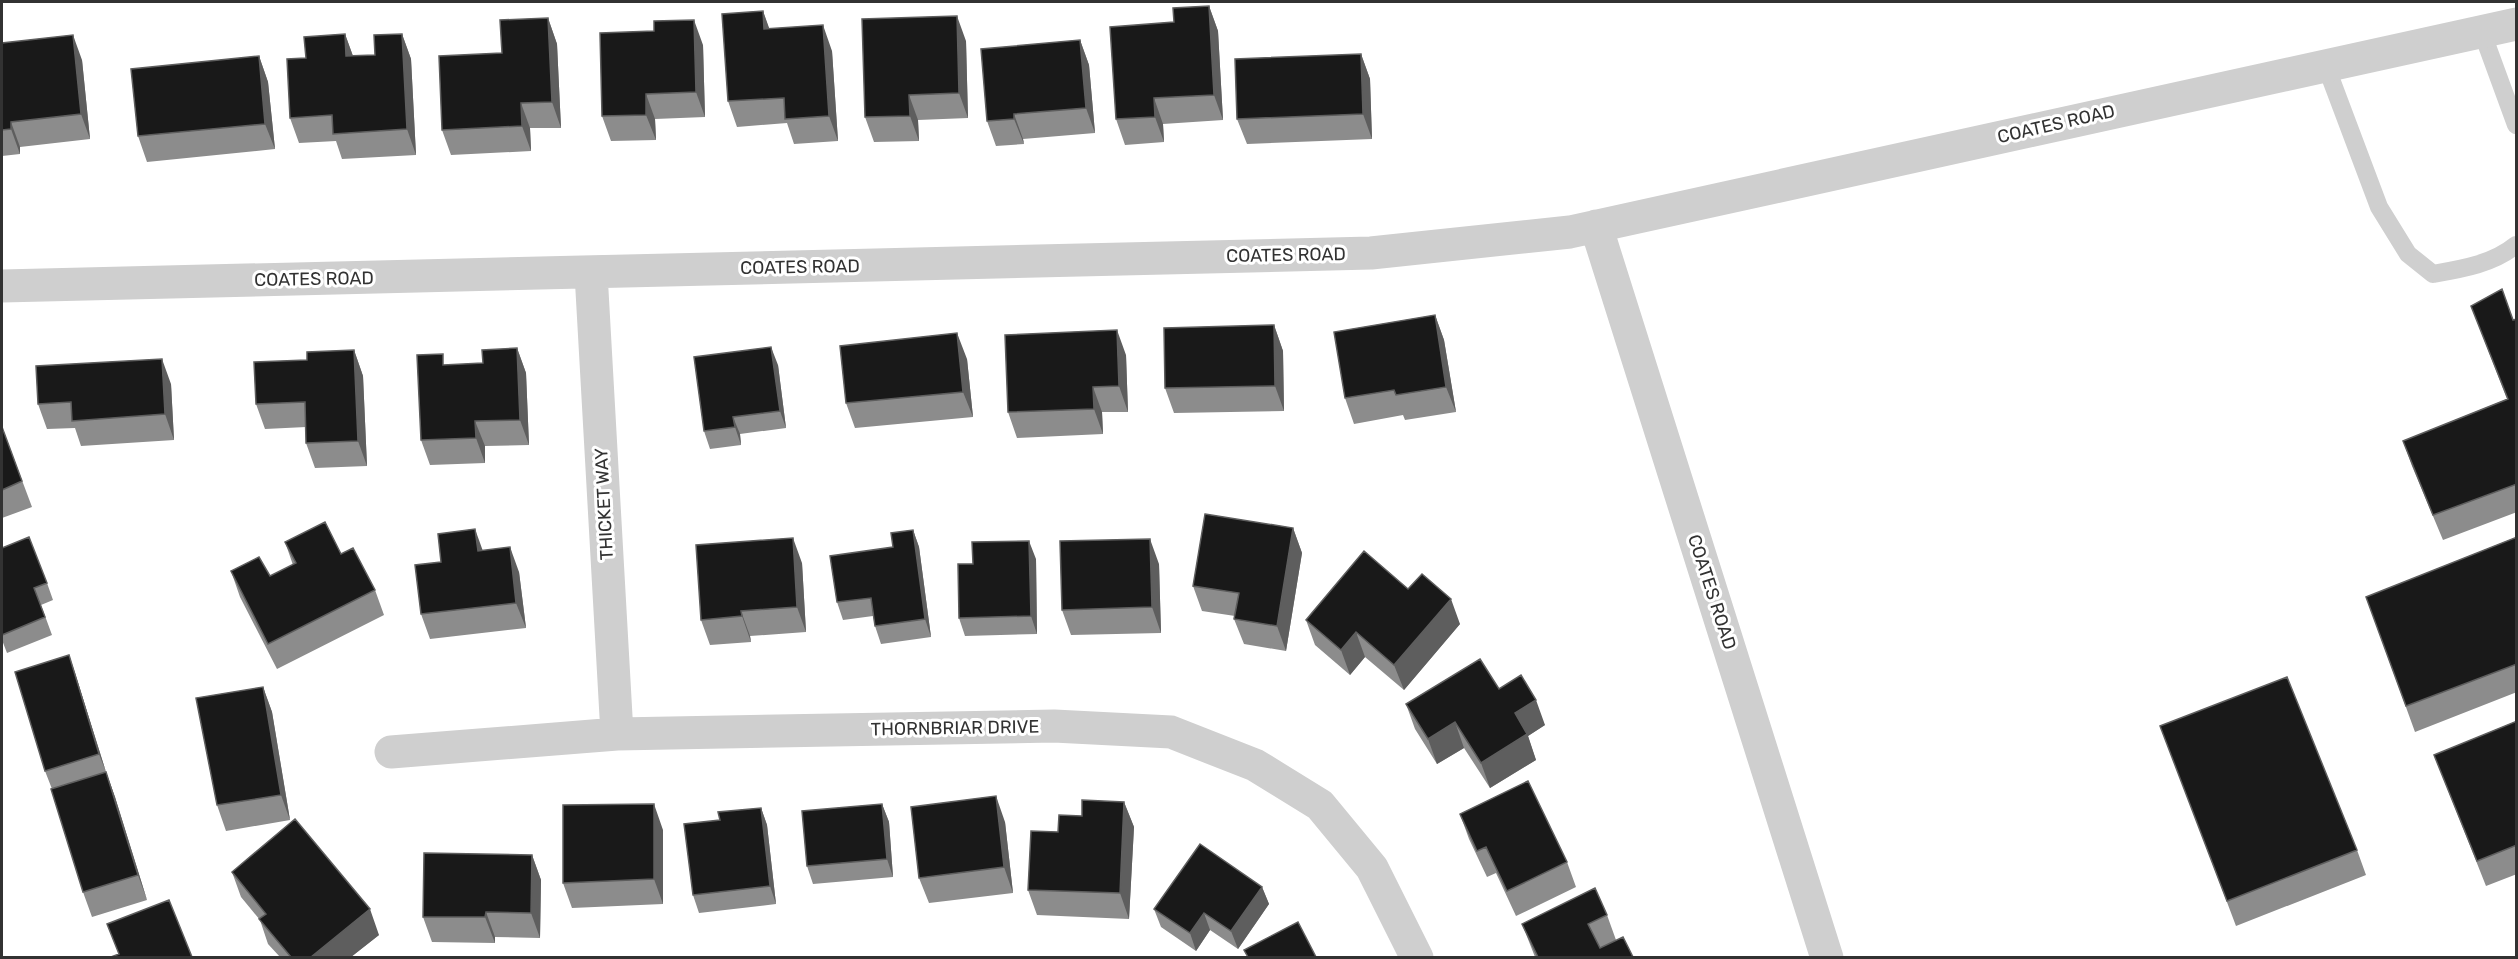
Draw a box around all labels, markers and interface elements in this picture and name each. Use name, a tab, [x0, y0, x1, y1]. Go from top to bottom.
street label: COATES ROAD	[1995, 100, 2117, 148]
street label: COATES ROAD	[1226, 243, 1346, 267]
street label: COATES ROAD	[740, 255, 860, 279]
street label: COATES ROAD	[254, 267, 374, 291]
street label: THICKET WAY	[590, 447, 618, 561]
street label: COATES ROAD	[1683, 532, 1741, 652]
street label: THORNBRIAR DRIVE	[871, 716, 1039, 740]

